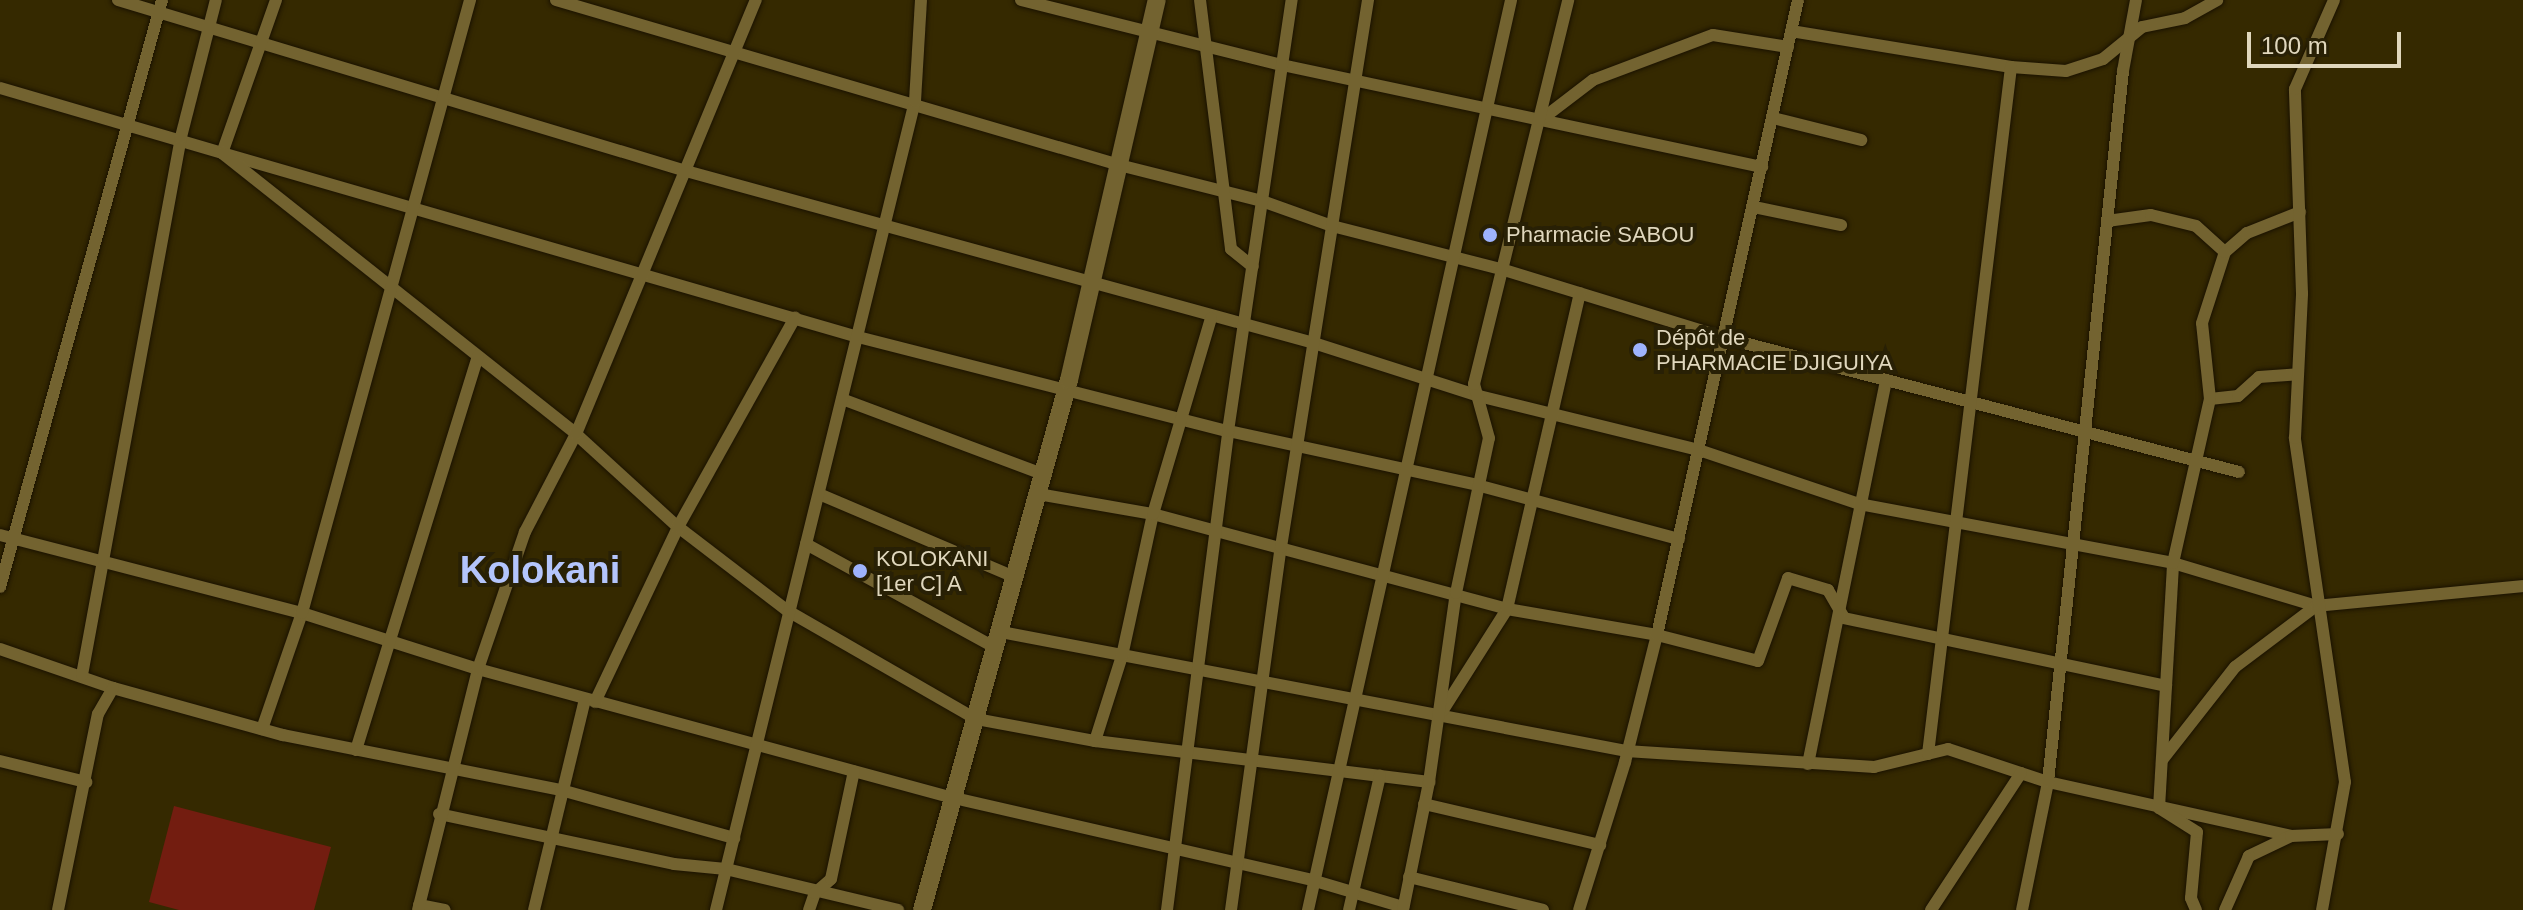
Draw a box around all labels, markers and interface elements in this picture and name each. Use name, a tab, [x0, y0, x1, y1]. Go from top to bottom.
scale bar	[2251, 16, 2405, 66]
text: 100 m	[2261, 32, 2328, 59]
place label: Pharmacie SABOU	[1506, 222, 1694, 248]
marker: Pharmacie SABOU	[1481, 226, 1499, 244]
place label: Dépôt de PHARMACIE DJIGUIYA	[1656, 324, 1893, 376]
marker: Dépôt de PHARMACIE DJIGUIYA	[1631, 341, 1649, 359]
place label: KOLOKANI [1er C] A	[876, 545, 988, 596]
district label: Kolokani	[460, 548, 620, 594]
marker: KOLOKANI [1er C] A	[851, 562, 869, 580]

